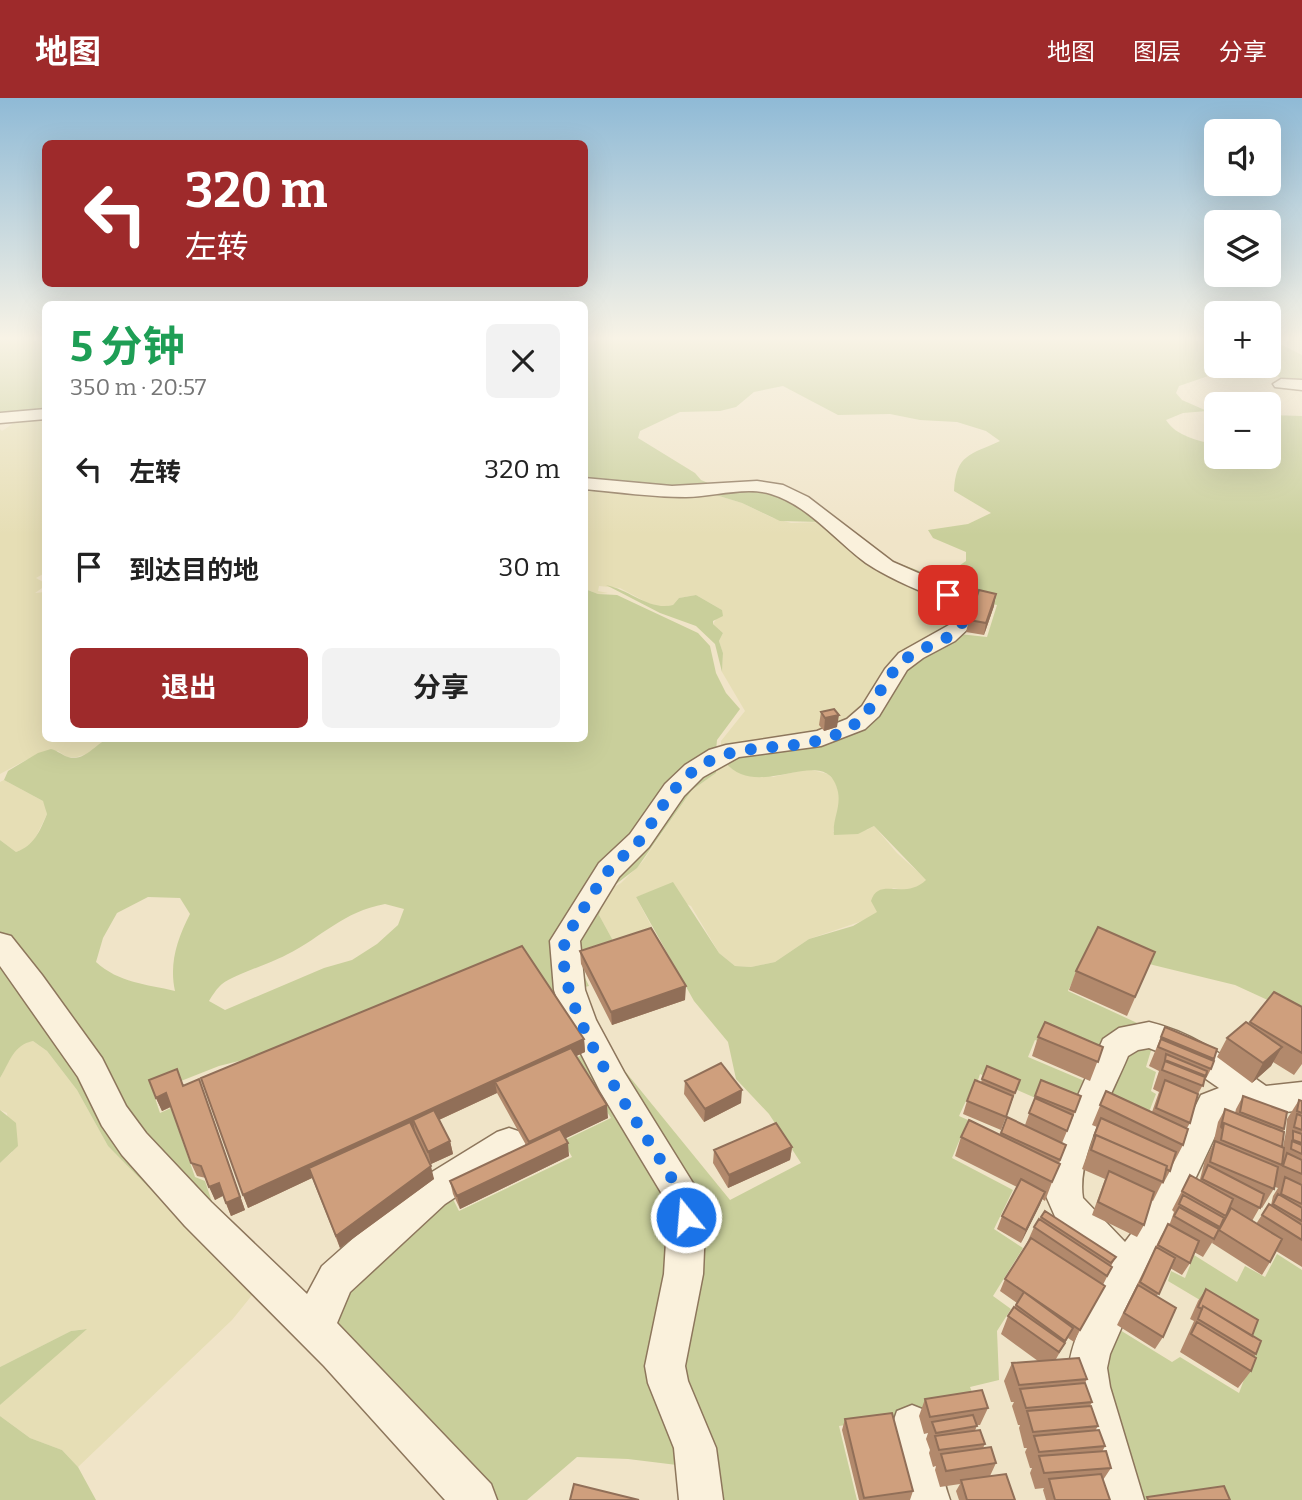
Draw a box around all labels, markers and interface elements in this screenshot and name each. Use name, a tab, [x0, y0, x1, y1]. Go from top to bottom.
text: 地图	[35, 32, 101, 72]
text: 地图	[1047, 38, 1095, 66]
text: 图层	[1133, 38, 1181, 66]
text: 分享	[1219, 38, 1267, 66]
map controls	[1204, 119, 1281, 469]
button: sound	[1204, 119, 1281, 196]
text: 320 m	[185, 161, 328, 220]
icon: left	[70, 168, 161, 259]
button: layers	[1204, 210, 1281, 287]
text: 左转	[185, 228, 249, 266]
button: +	[1204, 301, 1281, 378]
text: 5 分钟	[70, 322, 185, 372]
button: close	[486, 324, 560, 398]
text: 350 m · 20:57	[70, 373, 206, 401]
button: −	[1204, 392, 1281, 469]
icon: left	[70, 450, 108, 488]
text: 320 m	[484, 454, 560, 485]
text: 左转	[129, 457, 181, 488]
icon: arrive	[70, 548, 108, 586]
text: 30 m	[499, 552, 560, 583]
text: 到达目的地	[129, 555, 259, 586]
pin	[918, 565, 978, 625]
icon: arrive	[929, 576, 967, 614]
button: 退出	[70, 648, 308, 728]
button: 分享	[322, 648, 560, 728]
position arrow	[649, 1180, 723, 1254]

